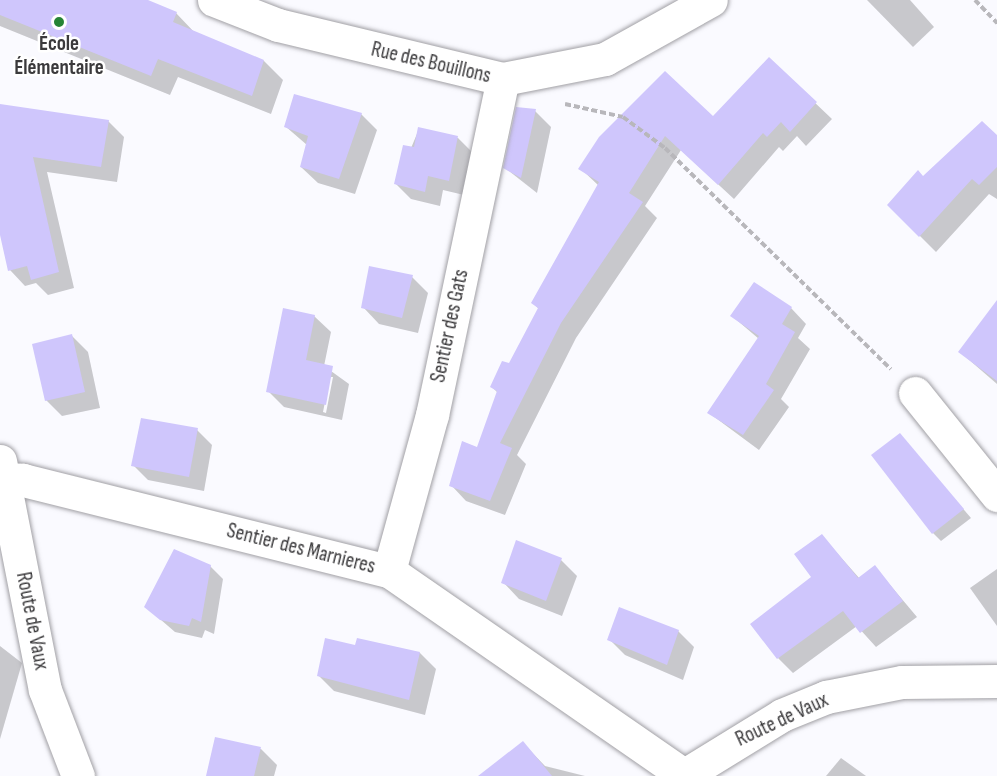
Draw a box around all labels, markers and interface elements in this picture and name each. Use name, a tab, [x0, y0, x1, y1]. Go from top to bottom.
marker: École Élémentaire	[52, 15, 66, 29]
place label: École Élémentaire	[14, 31, 104, 81]
street label: Rue des Bouillons	[369, 37, 493, 89]
street label: Sentier des Gats	[426, 267, 474, 385]
street label: Sentier des Marnieres	[224, 518, 378, 580]
street label: Route de Vaux	[10, 570, 54, 672]
street label: Route de Vaux	[732, 688, 832, 752]

